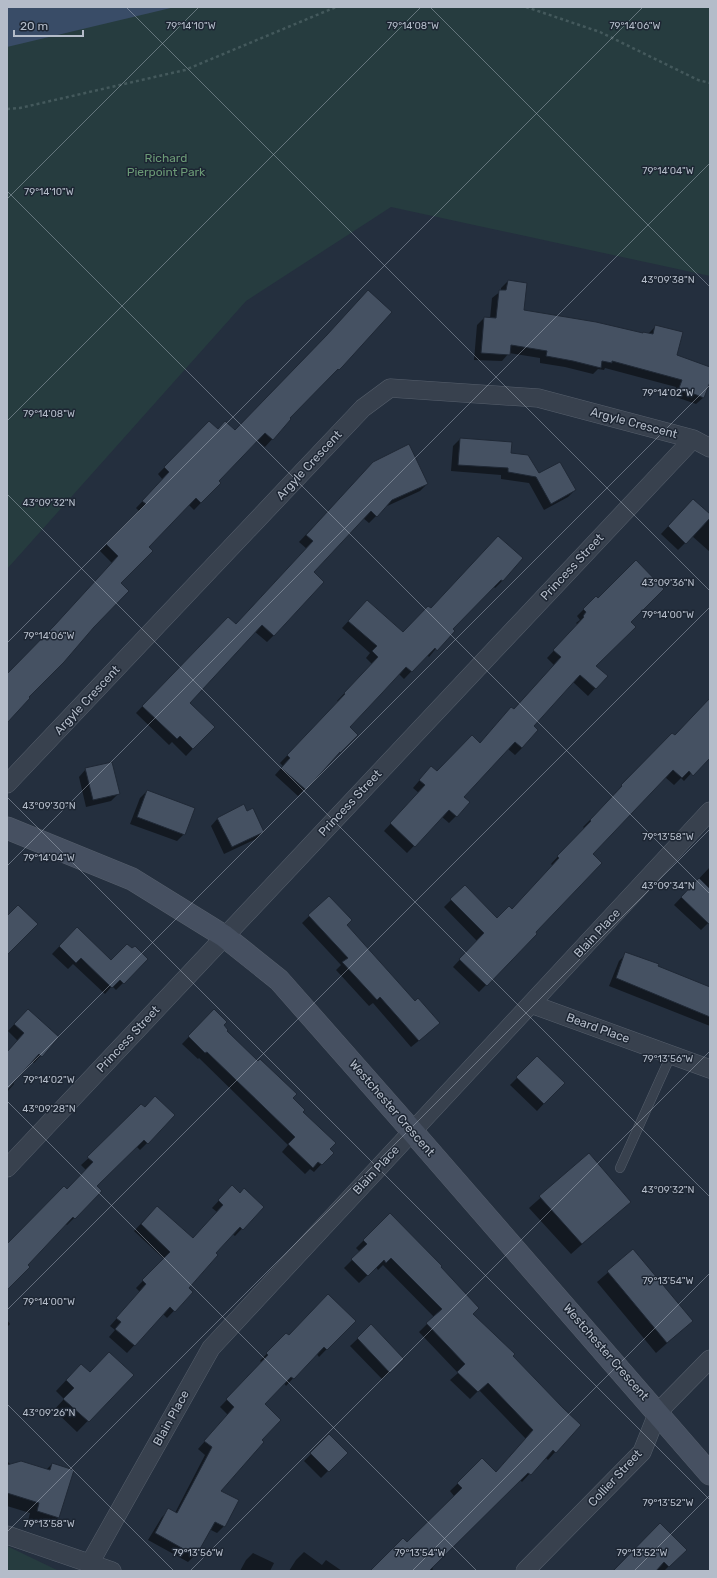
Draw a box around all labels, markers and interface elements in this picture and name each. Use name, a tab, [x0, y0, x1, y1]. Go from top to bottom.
scale bar	[14, 12, 83, 38]
text: 20 m	[20, 19, 48, 33]
text: 79°14'10"W	[166, 20, 216, 32]
text: 79°14'08"W	[387, 20, 439, 32]
text: 79°14'06"W	[609, 20, 661, 32]
park label: Richard Pierpoint Park	[127, 151, 206, 179]
text: 79°14'04"W	[642, 165, 694, 177]
text: 79°14'10"W	[24, 186, 74, 198]
text: 43°09'38"N	[641, 274, 695, 286]
text: 79°14'02"W	[642, 387, 694, 399]
street label: Argyle Crescent	[589, 405, 679, 441]
text: 79°14'08"W	[23, 408, 75, 420]
street label: Argyle Crescent	[273, 427, 345, 502]
text: 43°09'32"N	[22, 497, 76, 509]
street label: Princess Street	[538, 531, 607, 603]
text: 43°09'36"N	[642, 577, 695, 589]
text: 79°14'00"W	[642, 609, 694, 621]
text: 79°14'06"W	[23, 630, 75, 642]
street label: Argyle Crescent	[51, 662, 123, 737]
street label: Princess Street	[316, 767, 385, 839]
text: 43°09'30"N	[22, 800, 76, 812]
text: 79°13'58"W	[642, 831, 694, 843]
text: 79°14'04"W	[23, 852, 75, 864]
text: 43°09'34"N	[641, 880, 695, 892]
street label: Blain Place	[571, 906, 623, 960]
street label: Princess Street	[94, 1003, 163, 1075]
street label: Beard Place	[564, 1010, 632, 1046]
text: 79°13'56"W	[643, 1053, 693, 1065]
street label: Westchester Crescent	[346, 1057, 438, 1159]
text: 79°14'02"W	[23, 1074, 75, 1086]
text: 43°09'28"N	[22, 1103, 76, 1115]
street label: Blain Place	[350, 1143, 402, 1197]
text: 43°09'32"N	[641, 1184, 695, 1196]
text: 79°13'54"W	[642, 1275, 694, 1287]
text: 79°14'00"W	[23, 1296, 75, 1308]
street label: Westchester Crescent	[560, 1301, 652, 1403]
street label: Blain Place	[150, 1388, 192, 1448]
text: 43°09'26"N	[23, 1407, 75, 1419]
street label: Collier Street	[585, 1447, 645, 1509]
text: 79°13'52"W	[643, 1497, 693, 1509]
text: 79°13'58"W	[23, 1518, 75, 1530]
text: 79°13'56"W	[173, 1547, 223, 1559]
text: 79°13'54"W	[394, 1547, 446, 1559]
text: 79°13'52"W	[617, 1547, 667, 1559]

